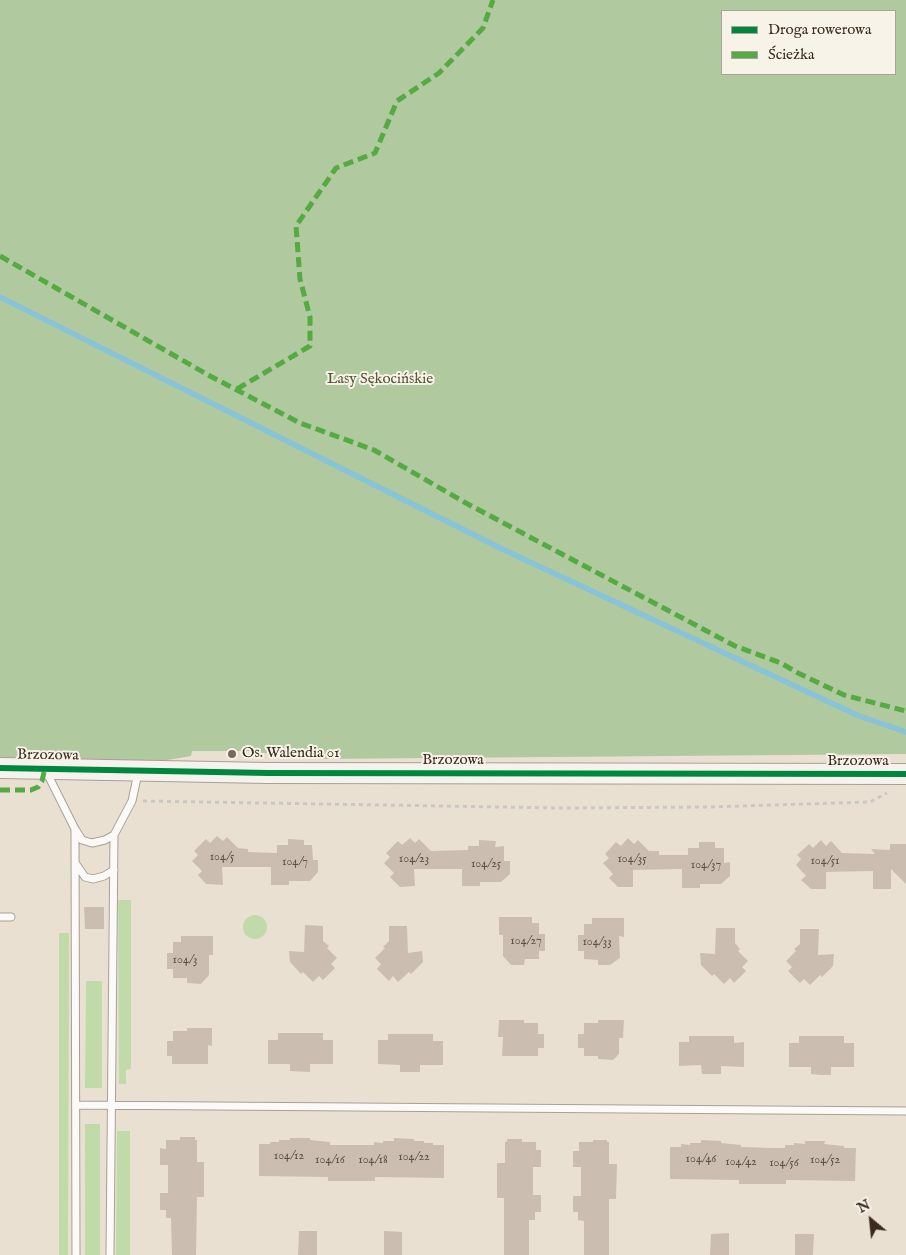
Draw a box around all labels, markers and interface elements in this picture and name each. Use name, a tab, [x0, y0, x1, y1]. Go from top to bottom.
legend	[721, 10, 896, 75]
text: Droga rowerowa	[768, 20, 871, 39]
text: Ścieżka	[768, 45, 814, 64]
park label: Lasy Sękocińskie	[327, 371, 433, 389]
place label: Os. Walendia 01	[242, 745, 340, 763]
street label: Brzozowa	[17, 746, 79, 766]
marker: Os. Walendia 01	[226, 748, 238, 760]
street label: Brzozowa	[422, 752, 484, 770]
street label: Brzozowa	[827, 753, 889, 771]
house number: 104/5	[210, 851, 234, 865]
house number: 104/23	[399, 853, 429, 867]
house number: 104/35	[617, 853, 647, 867]
house number: 104/51	[810, 855, 840, 869]
house number: 104/7	[282, 856, 308, 870]
house number: 104/25	[471, 858, 501, 872]
house number: 104/37	[691, 859, 721, 873]
house number: 104/27	[510, 935, 542, 949]
house number: 104/33	[582, 936, 612, 950]
house number: 104/3	[173, 954, 197, 968]
house number: 104/12	[274, 1150, 304, 1164]
house number: 104/22	[398, 1151, 430, 1165]
house number: 104/46	[686, 1153, 716, 1167]
house number: 104/16	[315, 1154, 345, 1168]
house number: 104/18	[358, 1154, 388, 1168]
house number: 104/52	[810, 1154, 840, 1168]
house number: 104/42	[725, 1156, 757, 1170]
house number: 104/56	[769, 1157, 799, 1171]
north arrow	[846, 1195, 896, 1245]
text: N	[854, 1196, 874, 1218]

